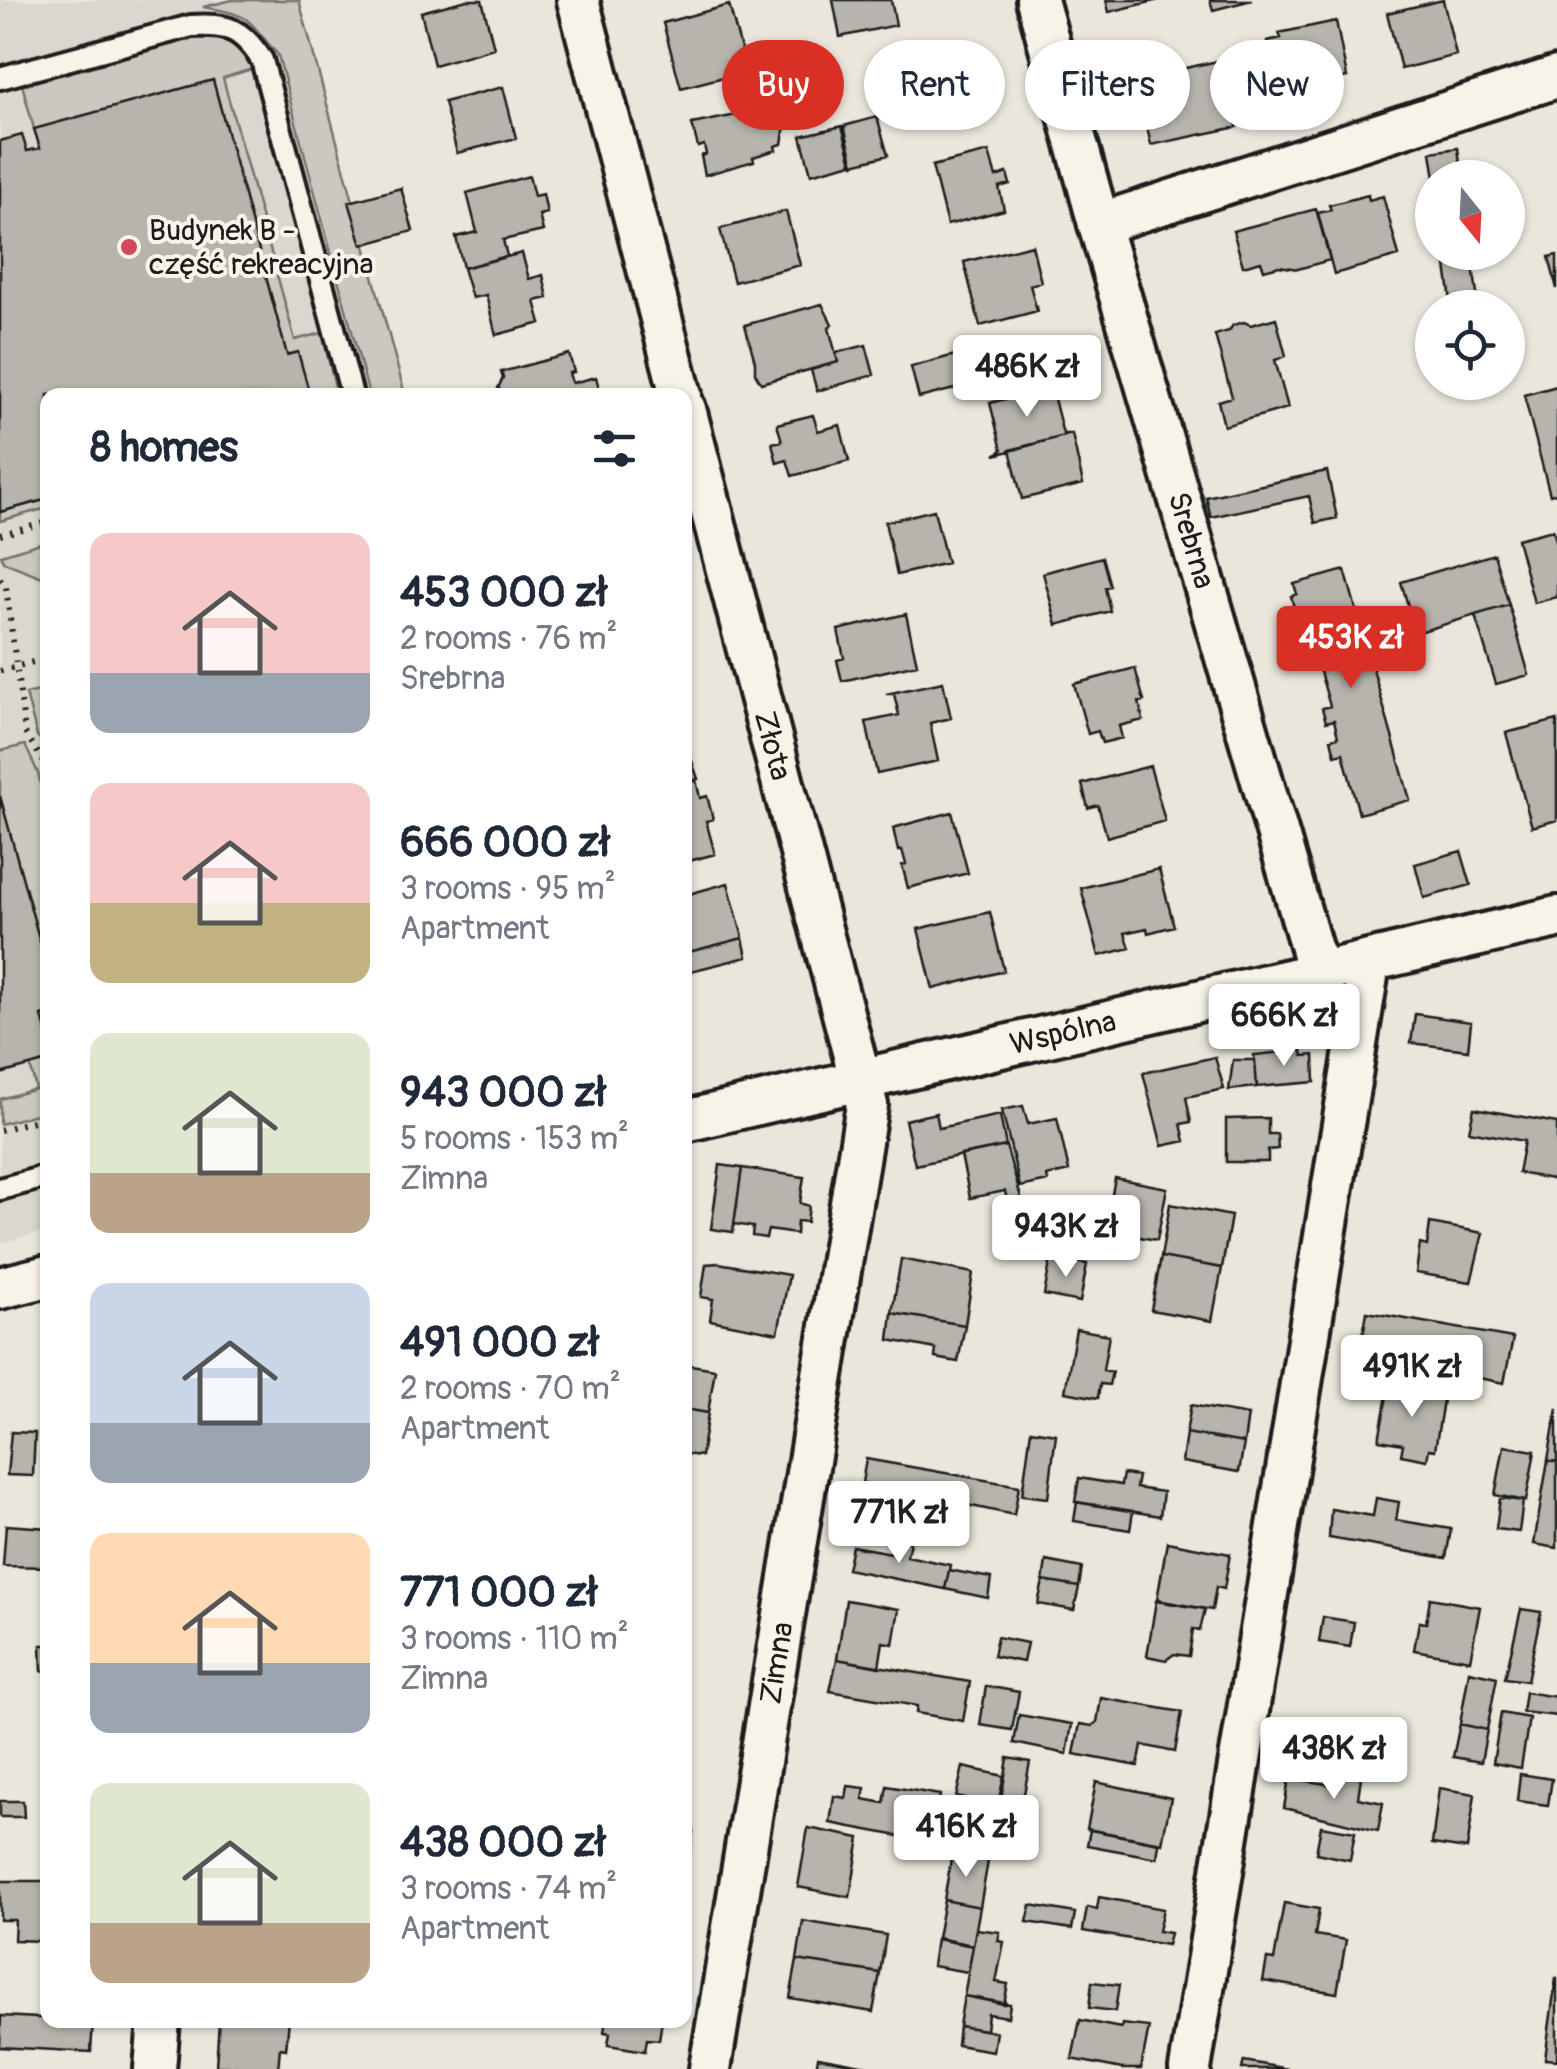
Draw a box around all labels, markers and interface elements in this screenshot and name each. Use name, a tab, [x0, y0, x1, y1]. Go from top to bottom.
chip: Buy	[722, 40, 844, 130]
chip: Rent	[864, 40, 1005, 130]
chip: Filters	[1025, 40, 1190, 130]
chip: New	[1210, 40, 1344, 130]
north arrow	[1415, 160, 1525, 270]
map controls	[1415, 160, 1525, 400]
place label: Budynek B - część rekreacyjna	[149, 212, 374, 283]
marker: Budynek B - część rekreacyjna	[118, 236, 140, 258]
button: locate	[1415, 290, 1525, 400]
pin: 486K zł	[935, 335, 1119, 420]
text: 486K zł	[975, 347, 1079, 387]
icon: filters	[587, 421, 642, 476]
text: 8 homes	[90, 422, 238, 474]
street label: Srebrna	[1160, 488, 1223, 593]
text: 453 000 zł	[400, 567, 607, 619]
icon: home	[170, 573, 290, 693]
pin: 453K zł	[1259, 606, 1443, 691]
text: 453K zł	[1299, 618, 1403, 658]
text: 2 rooms · 76 m²	[400, 619, 617, 659]
text: Srebrna	[400, 659, 505, 699]
street label: Złota	[746, 707, 800, 784]
text: 666 000 zł	[400, 817, 610, 869]
icon: home	[170, 823, 290, 943]
text: 3 rooms · 95 m²	[400, 869, 616, 909]
text: Apartment	[400, 909, 549, 949]
pin: 666K zł	[1192, 984, 1376, 1069]
text: 666K zł	[1231, 996, 1337, 1036]
street label: Wspólna	[1006, 1002, 1119, 1063]
text: 943 000 zł	[400, 1067, 606, 1119]
icon: home	[170, 1073, 290, 1193]
text: 5 rooms · 153 m²	[400, 1119, 629, 1159]
text: Zimna	[400, 1159, 488, 1199]
pin: 943K zł	[974, 1195, 1158, 1280]
text: 943K zł	[1014, 1207, 1118, 1247]
text: 491 000 zł	[400, 1317, 599, 1369]
icon: home	[170, 1323, 290, 1443]
pin: 491K zł	[1320, 1335, 1504, 1420]
text: 491K zł	[1363, 1347, 1461, 1387]
text: 2 rooms · 70 m²	[400, 1369, 621, 1409]
text: Apartment	[400, 1409, 549, 1449]
pin: 771K zł	[807, 1481, 991, 1566]
text: 771K zł	[850, 1493, 948, 1533]
text: 771 000 zł	[400, 1567, 597, 1619]
icon: home	[170, 1573, 290, 1693]
text: 3 rooms · 110 m²	[400, 1619, 629, 1659]
street label: Zimna	[752, 1619, 802, 1707]
text: Zimna	[400, 1659, 488, 1699]
pin: 438K zł	[1242, 1717, 1426, 1802]
text: 438K zł	[1282, 1729, 1386, 1769]
pin: 416K zł	[874, 1795, 1058, 1880]
text: 416K zł	[916, 1807, 1016, 1847]
text: 438 000 zł	[400, 1817, 606, 1869]
icon: home	[170, 1823, 290, 1943]
text: 3 rooms · 74 m²	[400, 1869, 617, 1909]
text: Apartment	[400, 1909, 549, 1949]

